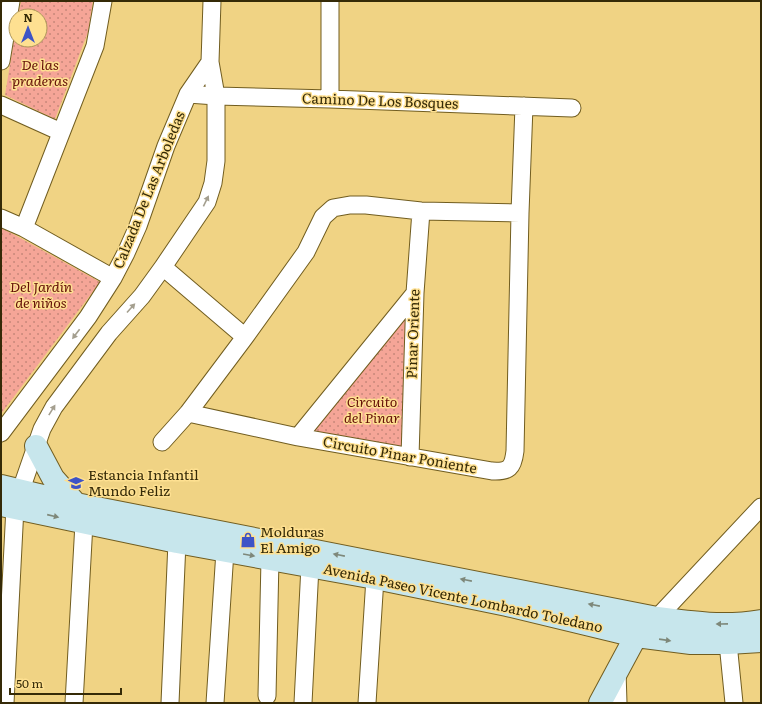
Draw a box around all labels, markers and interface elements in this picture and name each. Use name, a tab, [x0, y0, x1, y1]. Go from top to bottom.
north arrow	[8, 8, 48, 48]
text: N	[23, 9, 33, 25]
park label: De las praderas	[12, 54, 68, 90]
street label: Camino De Los Bosques	[302, 87, 459, 113]
street label: Calzada De Las Arboledas	[107, 108, 189, 271]
one-way arrow	[203, 196, 209, 207]
park label: Del Jardín de niños	[10, 276, 73, 312]
street label: Pinar Oriente	[400, 289, 424, 379]
one-way arrow	[127, 302, 136, 313]
one-way arrow	[71, 328, 80, 339]
park label: Circuito del Pinar	[344, 391, 401, 427]
one-way arrow	[49, 405, 56, 416]
street label: Circuito Pinar Poniente	[322, 431, 479, 477]
place label: Estancia Infantil Mundo Feliz	[88, 464, 199, 500]
school or university icon: Estancia Infantil Mundo Feliz	[67, 474, 85, 492]
one-way arrow	[47, 513, 60, 519]
place label: Molduras El Amigo	[260, 521, 324, 557]
shop icon: Molduras El Amigo	[239, 531, 257, 549]
one-way arrow	[243, 552, 256, 558]
one-way arrow	[333, 552, 345, 558]
street label: Avenida Paseo Vicente Lombardo Toledano	[322, 558, 605, 636]
one-way arrow	[460, 577, 472, 583]
one-way arrow	[588, 602, 600, 608]
one-way arrow	[715, 621, 728, 627]
one-way arrow	[659, 637, 671, 643]
scale bar	[10, 670, 121, 696]
text: 50 m	[16, 674, 43, 692]

